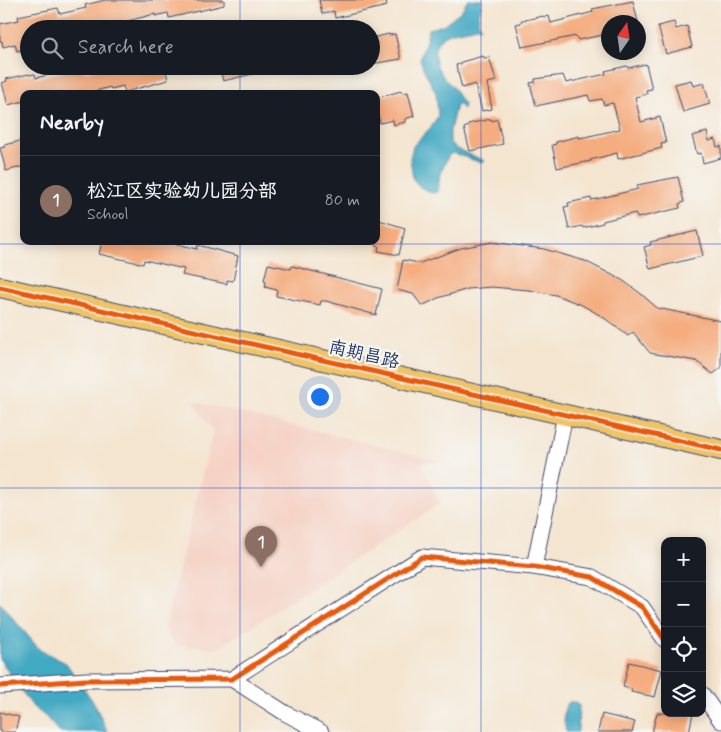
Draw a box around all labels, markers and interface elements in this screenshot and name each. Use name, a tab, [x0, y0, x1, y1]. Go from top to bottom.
north arrow	[601, 15, 646, 60]
search box	[20, 20, 380, 75]
icon: search	[38, 34, 66, 62]
text: Search here	[78, 35, 174, 60]
text: Nearby	[40, 109, 104, 137]
text: 松江区实验幼儿园分部	[87, 179, 277, 204]
text: 1	[52, 190, 60, 211]
text: 80 m	[325, 190, 360, 211]
text: School	[87, 204, 128, 225]
street label: 南期昌路	[326, 335, 402, 375]
your location	[307, 384, 333, 410]
pin: 1	[245, 526, 277, 567]
map controls	[661, 537, 706, 717]
button: +	[661, 537, 706, 582]
button: −	[661, 582, 706, 627]
button: locate	[661, 627, 706, 672]
button: layers	[661, 672, 706, 717]

